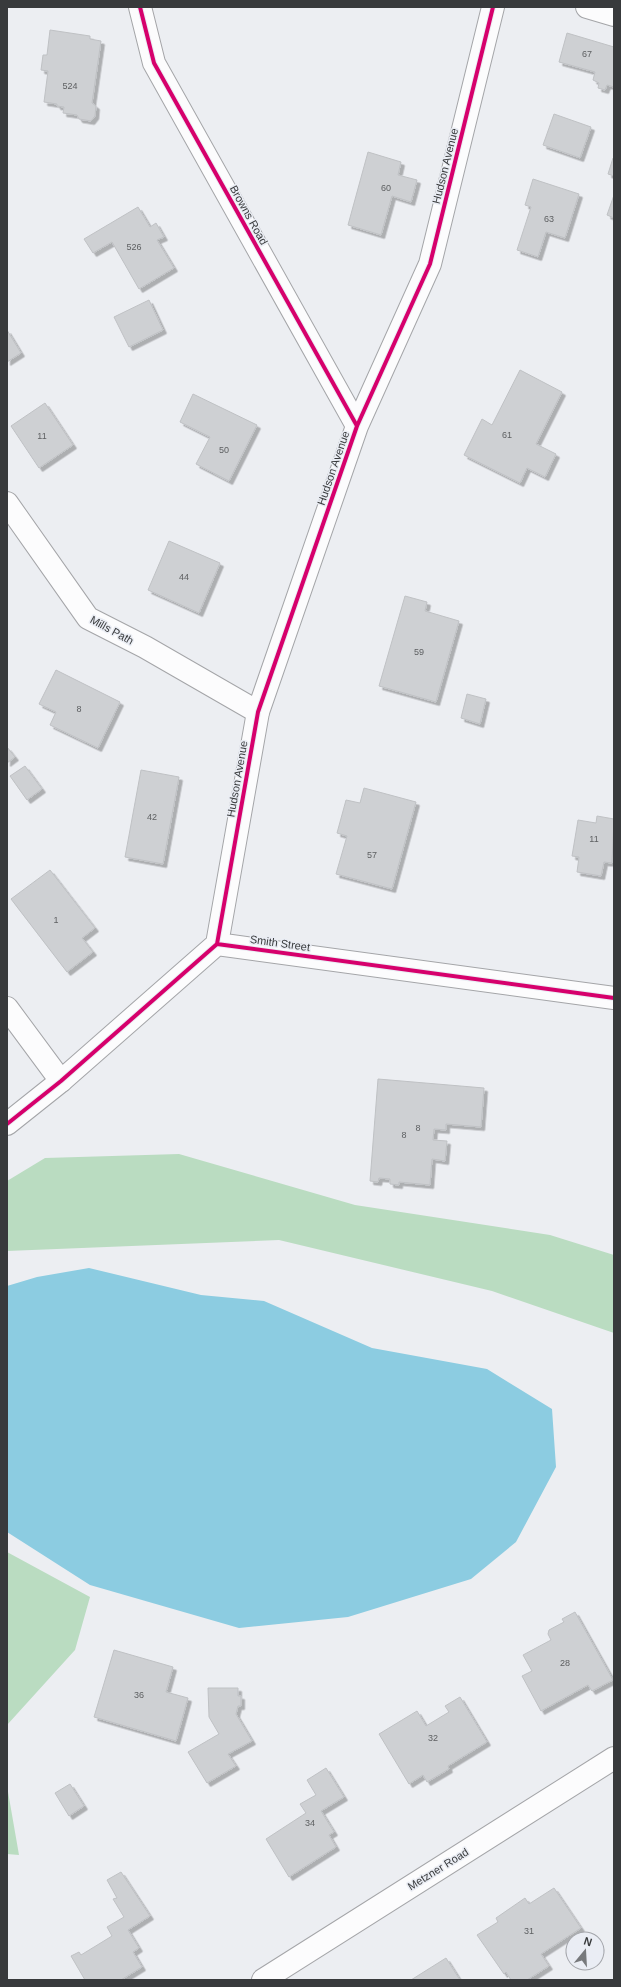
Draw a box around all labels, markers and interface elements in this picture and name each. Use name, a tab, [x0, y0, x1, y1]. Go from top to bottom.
house number: 67	[582, 49, 592, 59]
house number: 524	[62, 81, 78, 91]
street label: Hudson Avenue	[430, 127, 460, 205]
street label: Browns Road	[228, 183, 270, 247]
house number: 60	[381, 183, 391, 193]
house number: 63	[544, 214, 554, 224]
house number: 526	[126, 242, 142, 252]
street label: Hudson Avenue	[315, 429, 351, 507]
house number: 61	[502, 430, 512, 440]
house number: 11	[37, 431, 47, 441]
house number: 50	[219, 445, 229, 455]
house number: 44	[179, 572, 189, 582]
street label: Mills Path	[88, 613, 136, 647]
house number: 59	[414, 647, 424, 657]
house number: 8	[76, 704, 82, 714]
street label: Hudson Avenue	[224, 740, 250, 818]
house number: 42	[147, 812, 157, 822]
house number: 11	[589, 834, 599, 844]
house number: 57	[367, 850, 377, 860]
house number: 1	[53, 915, 59, 925]
street label: Smith Street	[249, 933, 311, 953]
house number: 8	[415, 1123, 421, 1133]
house number: 8	[401, 1130, 407, 1140]
house number: 28	[560, 1658, 570, 1668]
house number: 36	[134, 1690, 144, 1700]
house number: 32	[428, 1733, 438, 1743]
house number: 34	[305, 1818, 315, 1828]
street label: Metzner Road	[406, 1846, 470, 1892]
house number: 31	[524, 1926, 534, 1936]
north arrow	[565, 1931, 605, 1971]
text: N	[582, 1935, 594, 1948]

